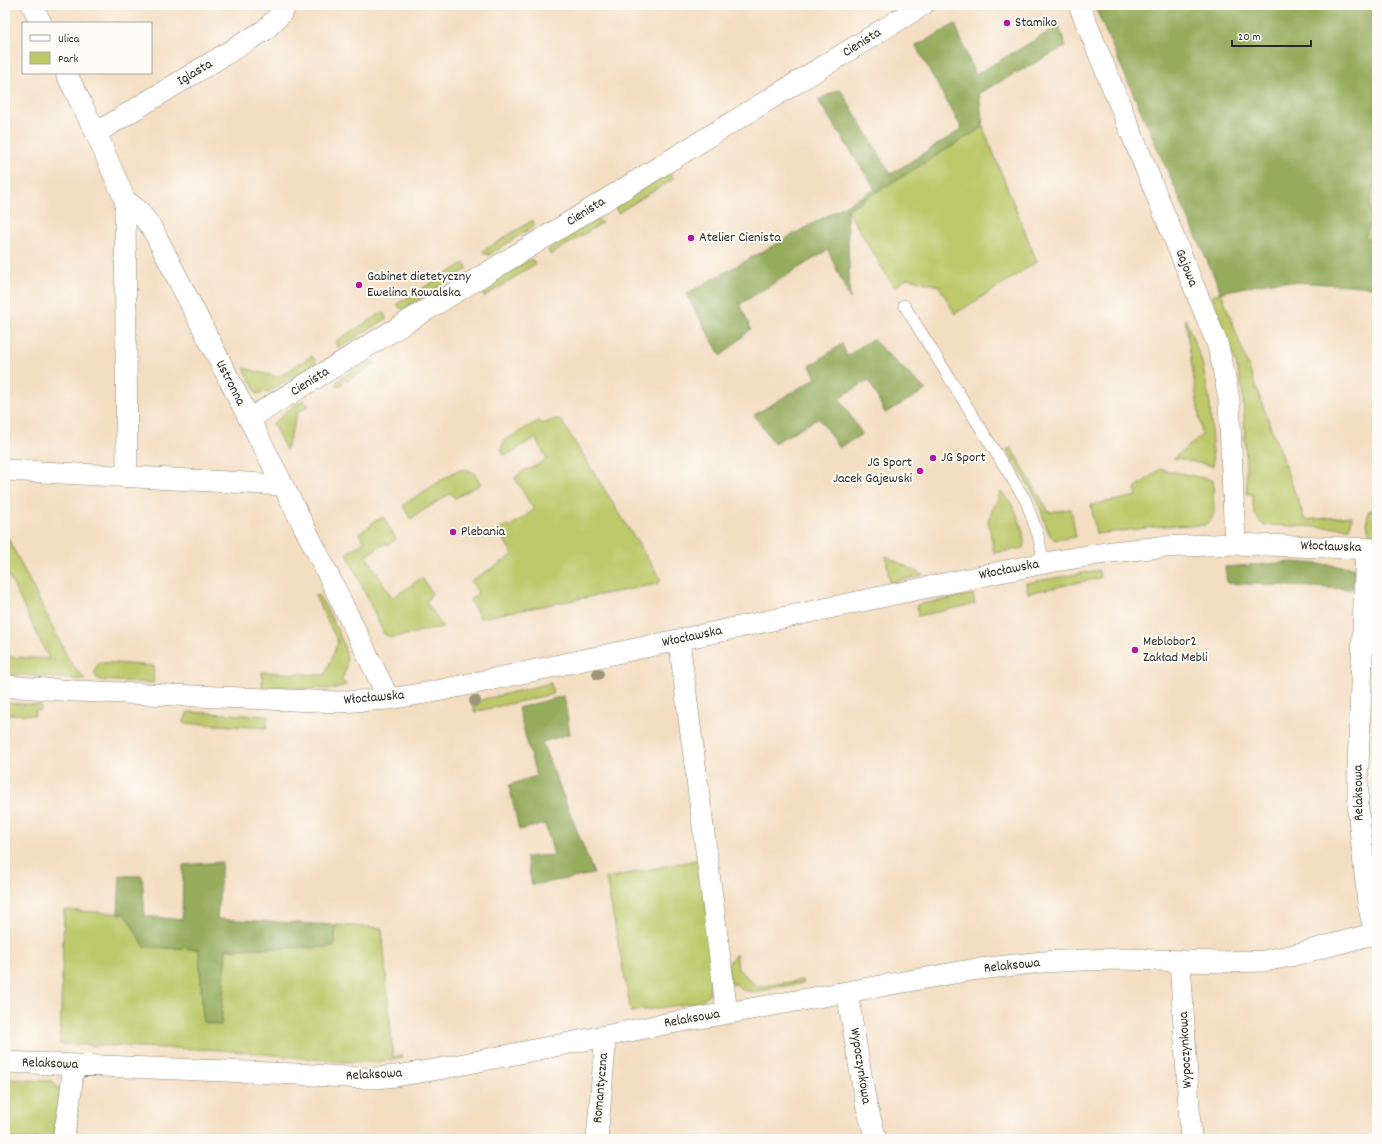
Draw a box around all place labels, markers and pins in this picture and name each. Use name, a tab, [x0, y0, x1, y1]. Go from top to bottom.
place label: Stamiko	[1015, 13, 1057, 33]
marker: Stamiko	[1002, 18, 1012, 28]
place label: Atelier Cienista	[699, 228, 781, 248]
marker: Atelier Cienista	[686, 233, 696, 243]
place label: Gabinet dietetyczny Ewelina Kowalska	[367, 267, 471, 303]
marker: Gabinet dietetyczny Ewelina Kowalska	[354, 280, 364, 290]
place label: JG Sport	[941, 448, 986, 468]
place label: JG Sport Jacek Gajewski	[833, 453, 912, 489]
marker: JG Sport	[928, 453, 938, 463]
marker: JG Sport Jacek Gajewski	[915, 466, 925, 476]
place label: Plebania	[461, 522, 506, 542]
marker: Plebania	[448, 527, 458, 537]
place label: Meblobor2 Zakład Mebli	[1143, 632, 1208, 668]
marker: Meblobor2 Zakład Mebli	[1130, 645, 1140, 655]

